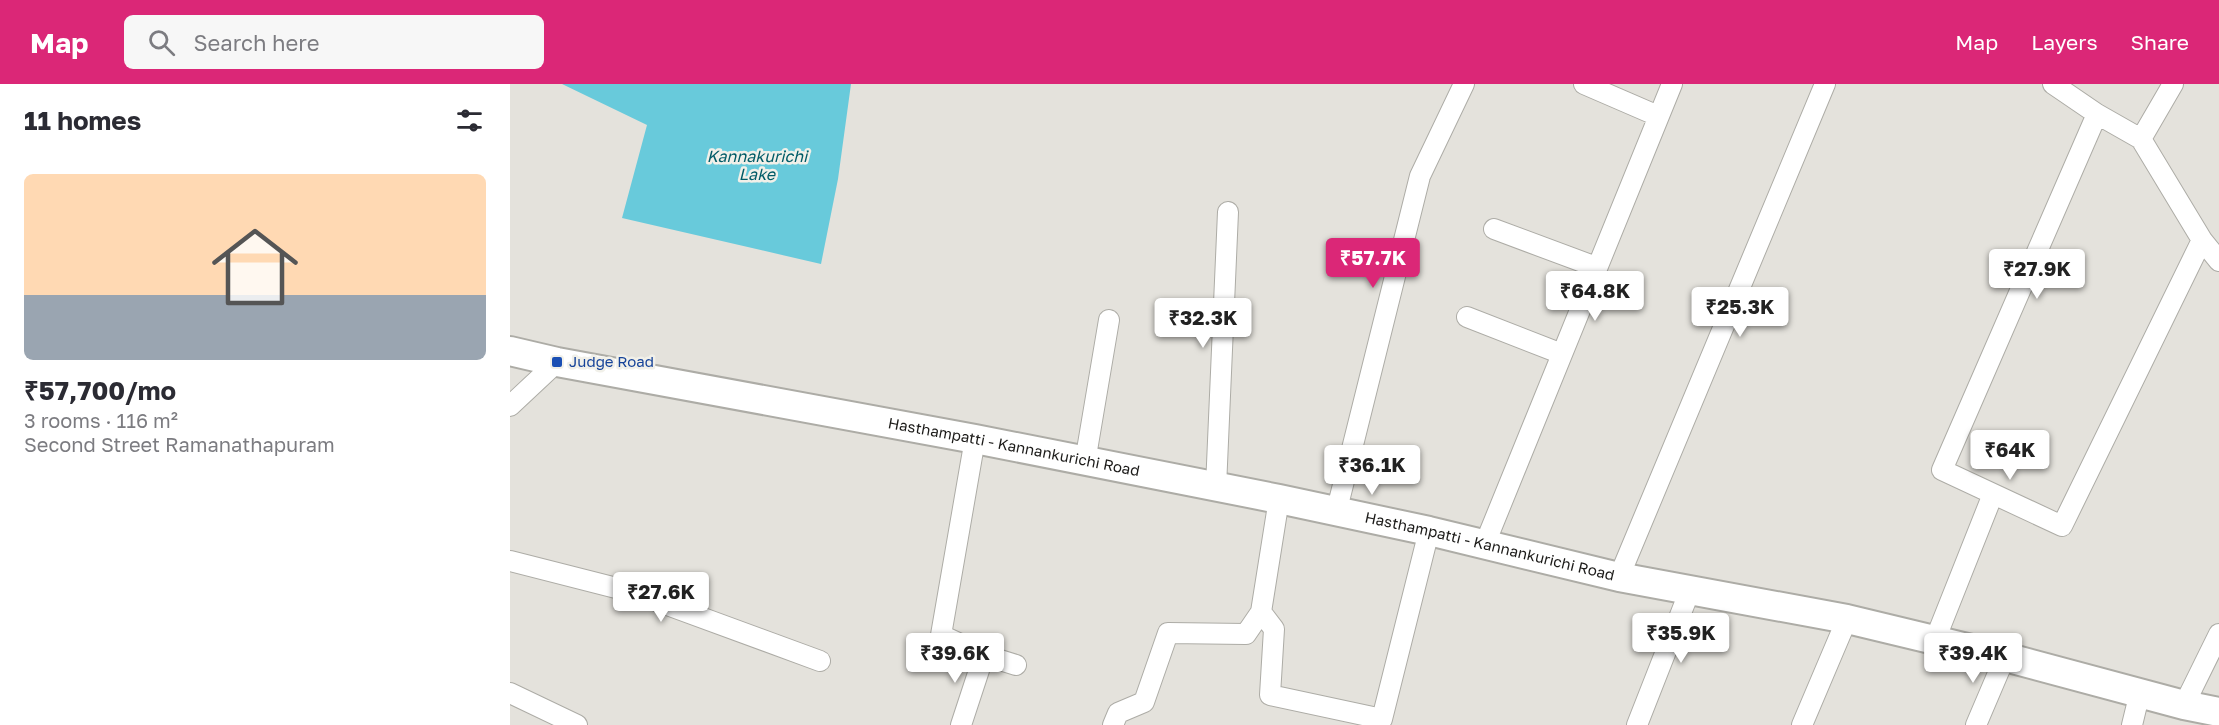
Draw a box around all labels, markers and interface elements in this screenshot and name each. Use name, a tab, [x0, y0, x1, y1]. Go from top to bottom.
search box	[124, 15, 544, 69]
text: Map	[30, 26, 88, 59]
icon: search	[145, 26, 178, 59]
text: Search here	[193, 29, 319, 56]
text: Map	[1955, 29, 1998, 55]
text: Layers	[2031, 29, 2098, 55]
text: Share	[2131, 29, 2189, 55]
icon: filters	[453, 104, 486, 137]
text: 11 homes	[24, 105, 141, 136]
water label: Kannakurichi Lake	[707, 146, 809, 184]
icon: home	[201, 213, 309, 321]
pin: ₹57.7K	[1324, 238, 1422, 289]
text: ₹57.7K	[1340, 245, 1406, 269]
pin: ₹27.9K	[1988, 249, 2086, 300]
text: ₹27.9K	[2003, 256, 2071, 280]
pin: ₹64.8K	[1546, 271, 1644, 322]
text: ₹64.8K	[1560, 278, 1630, 302]
pin: ₹25.3K	[1691, 287, 1789, 338]
text: ₹25.3K	[1706, 294, 1774, 318]
pin: ₹32.3K	[1154, 298, 1252, 349]
text: ₹32.3K	[1169, 305, 1237, 329]
place label: Judge Road	[569, 352, 654, 370]
marker: Judge Road	[550, 355, 564, 369]
text: ₹57,700/mo	[24, 375, 176, 406]
text: 3 rooms · 116 m²	[24, 408, 178, 432]
street label: Hasthampatti - Kannankurichi Road	[887, 413, 1141, 479]
pin: ₹64K	[1974, 430, 2046, 481]
text: Second Street Ramanathapuram	[24, 432, 335, 456]
text: ₹64K	[1984, 437, 2036, 461]
pin: ₹36.1K	[1323, 445, 1421, 496]
text: ₹36.1K	[1338, 452, 1406, 476]
street label: Hasthampatti - Kannankurichi Road	[1363, 508, 1616, 584]
pin: ₹27.6K	[612, 572, 710, 623]
text: ₹27.6K	[627, 579, 695, 603]
pin: ₹35.9K	[1632, 613, 1730, 664]
text: ₹35.9K	[1646, 620, 1716, 644]
pin: ₹39.6K	[906, 633, 1004, 684]
pin: ₹39.4K	[1924, 633, 2022, 684]
text: ₹39.6K	[920, 640, 990, 664]
text: ₹39.4K	[1938, 640, 2008, 664]

